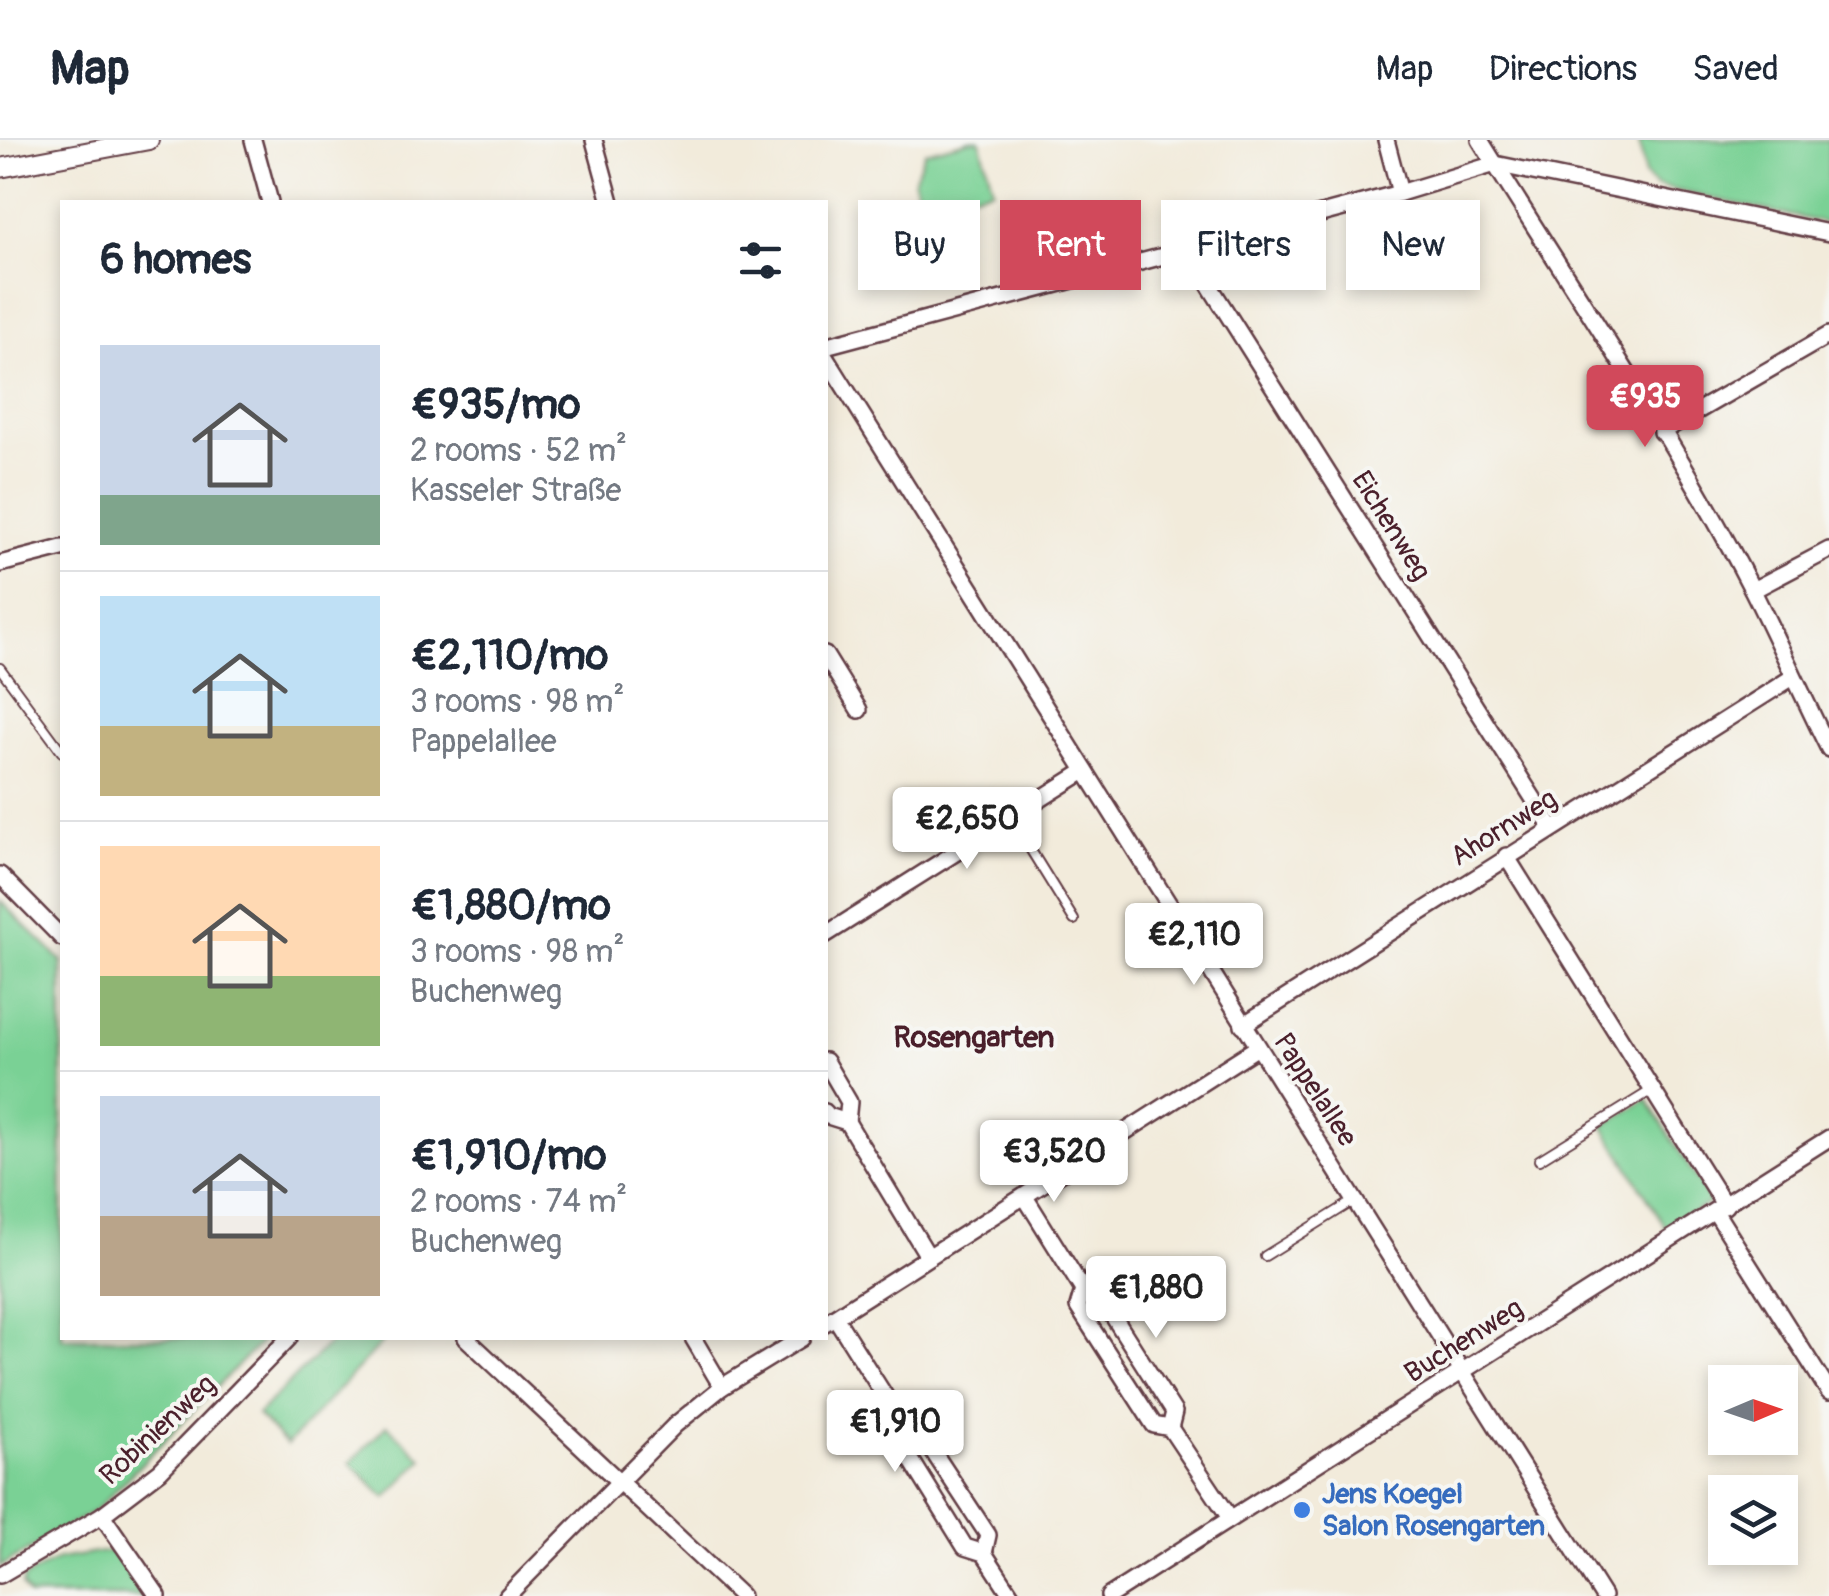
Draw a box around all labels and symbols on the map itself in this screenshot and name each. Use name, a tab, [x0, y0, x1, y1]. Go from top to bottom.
pin: €935	[1586, 365, 1704, 450]
street label: Eichenweg	[1344, 465, 1438, 587]
street label: Ahornweg	[1444, 782, 1564, 874]
pin: €2,650	[886, 787, 1048, 872]
pin: €2,110	[1113, 903, 1275, 988]
district label: Rosengarten	[893, 1019, 1055, 1056]
street label: Pappelallee	[1265, 1027, 1365, 1153]
pin: €3,520	[973, 1120, 1135, 1205]
pin: €1,880	[1075, 1256, 1237, 1341]
street label: Buchenweg	[1398, 1291, 1530, 1391]
north arrow	[1708, 1365, 1798, 1455]
street label: Robinienweg	[93, 1367, 223, 1493]
pin: €1,910	[814, 1390, 976, 1475]
place label: Jens Koegel Salon Rosengarten	[1322, 1477, 1545, 1544]
marker: Jens Koegel Salon Rosengarten	[1291, 1499, 1313, 1521]

